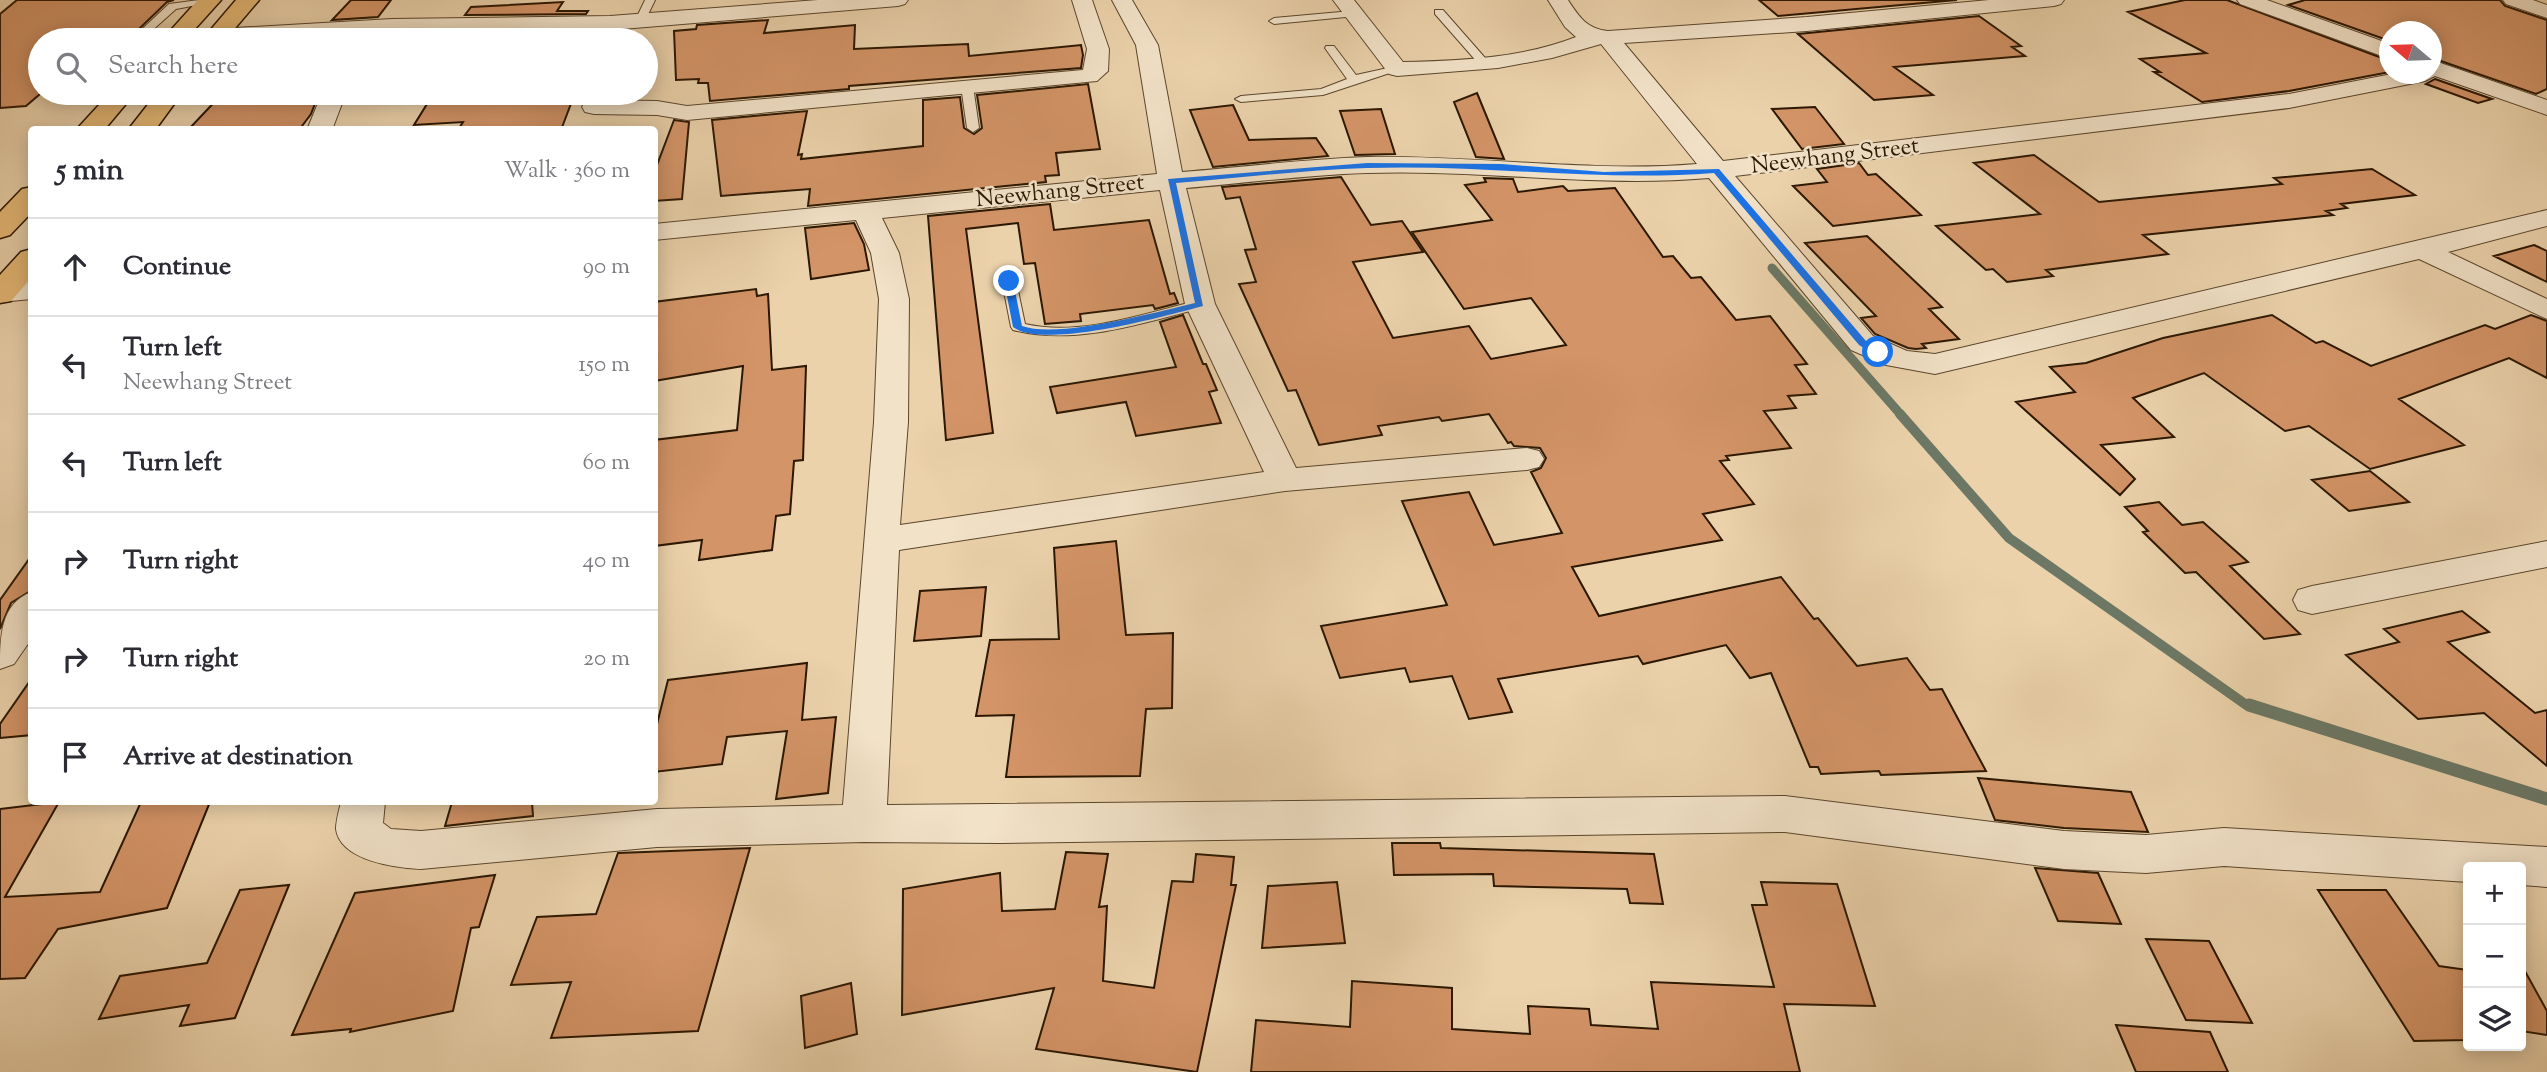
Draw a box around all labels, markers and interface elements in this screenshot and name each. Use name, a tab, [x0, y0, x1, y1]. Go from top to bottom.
north arrow	[2379, 21, 2442, 84]
search box	[28, 28, 658, 105]
icon: search	[52, 48, 90, 86]
text: Search here	[108, 48, 238, 85]
street label: Neewhang Street	[1749, 130, 1921, 184]
text: 5 min	[56, 150, 124, 193]
text: Walk · 360 m	[504, 155, 630, 188]
street label: Neewhang Street	[974, 167, 1146, 217]
icon: ahead	[56, 248, 94, 286]
text: Continue	[123, 249, 231, 286]
text: 90 m	[583, 251, 630, 284]
route end	[993, 265, 1024, 296]
text: Turn left	[123, 330, 222, 367]
route start	[1862, 336, 1893, 367]
icon: left	[56, 346, 94, 384]
text: 150 m	[578, 349, 630, 382]
text: Neewhang Street	[123, 367, 292, 400]
icon: left	[56, 444, 94, 482]
text: Turn left	[123, 445, 222, 482]
text: 60 m	[582, 447, 630, 480]
icon: right	[56, 542, 94, 580]
text: Turn right	[123, 543, 238, 580]
text: 40 m	[583, 545, 630, 578]
icon: right	[56, 640, 94, 678]
text: Turn right	[123, 641, 238, 678]
text: 20 m	[583, 643, 630, 676]
icon: arrive	[56, 738, 94, 776]
text: Arrive at destination	[123, 739, 353, 776]
map controls	[2463, 862, 2526, 1051]
button: +	[2463, 862, 2526, 925]
button: −	[2463, 925, 2526, 988]
button: layers	[2463, 988, 2526, 1051]

